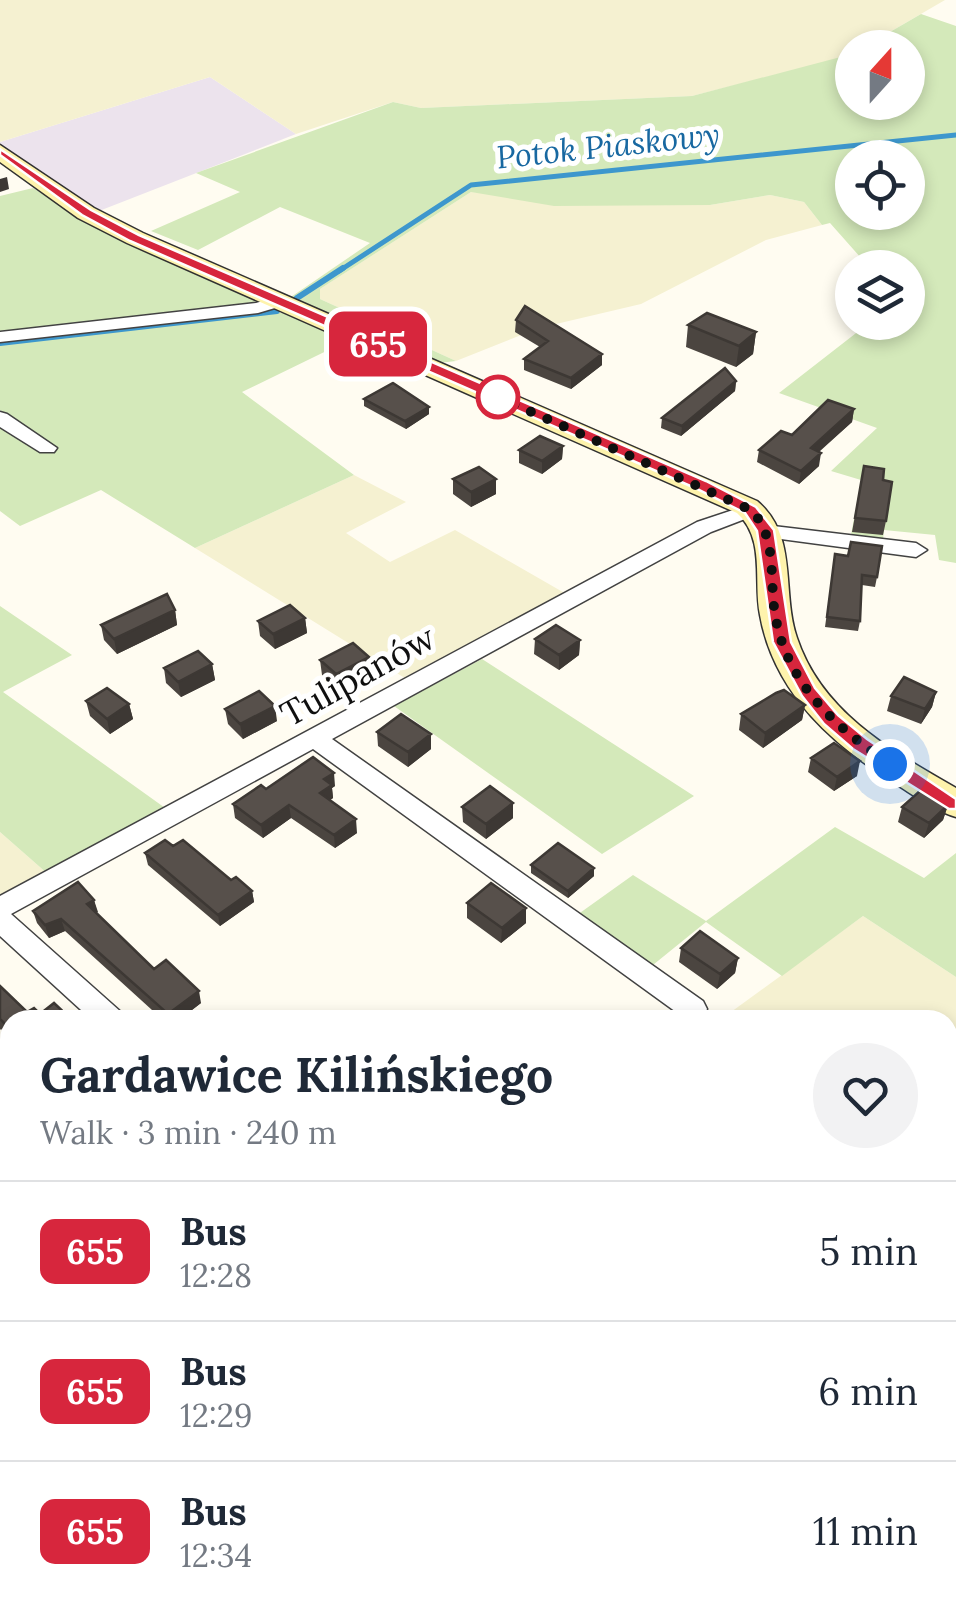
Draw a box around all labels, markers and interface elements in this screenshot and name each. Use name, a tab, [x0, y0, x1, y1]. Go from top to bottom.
north arrow	[835, 30, 925, 120]
map controls	[835, 30, 925, 340]
water label: Potok Piaskowy	[494, 113, 722, 178]
button: locate	[835, 140, 925, 230]
button: layers	[835, 250, 925, 340]
line badge: 655	[320, 312, 436, 376]
text: 655	[349, 322, 407, 367]
unlabelled marker	[477, 376, 519, 418]
street label: Tulipanów	[272, 615, 443, 737]
your location	[865, 739, 915, 789]
button: heart	[813, 1043, 918, 1148]
text: Gardawice Kilińskiego	[40, 1044, 553, 1105]
text: Walk · 3 min · 240 m	[40, 1112, 337, 1153]
text: Bus	[180, 1207, 247, 1255]
text: 5 min	[820, 1227, 918, 1275]
text: 655	[66, 1229, 124, 1274]
text: 12:28	[180, 1255, 252, 1296]
text: Bus	[180, 1347, 247, 1395]
text: 6 min	[818, 1367, 918, 1415]
text: 655	[66, 1369, 124, 1414]
text: 12:29	[180, 1395, 253, 1436]
text: Bus	[180, 1487, 247, 1535]
text: 11 min	[813, 1507, 918, 1555]
text: 655	[66, 1509, 124, 1554]
text: 12:34	[180, 1535, 252, 1576]

